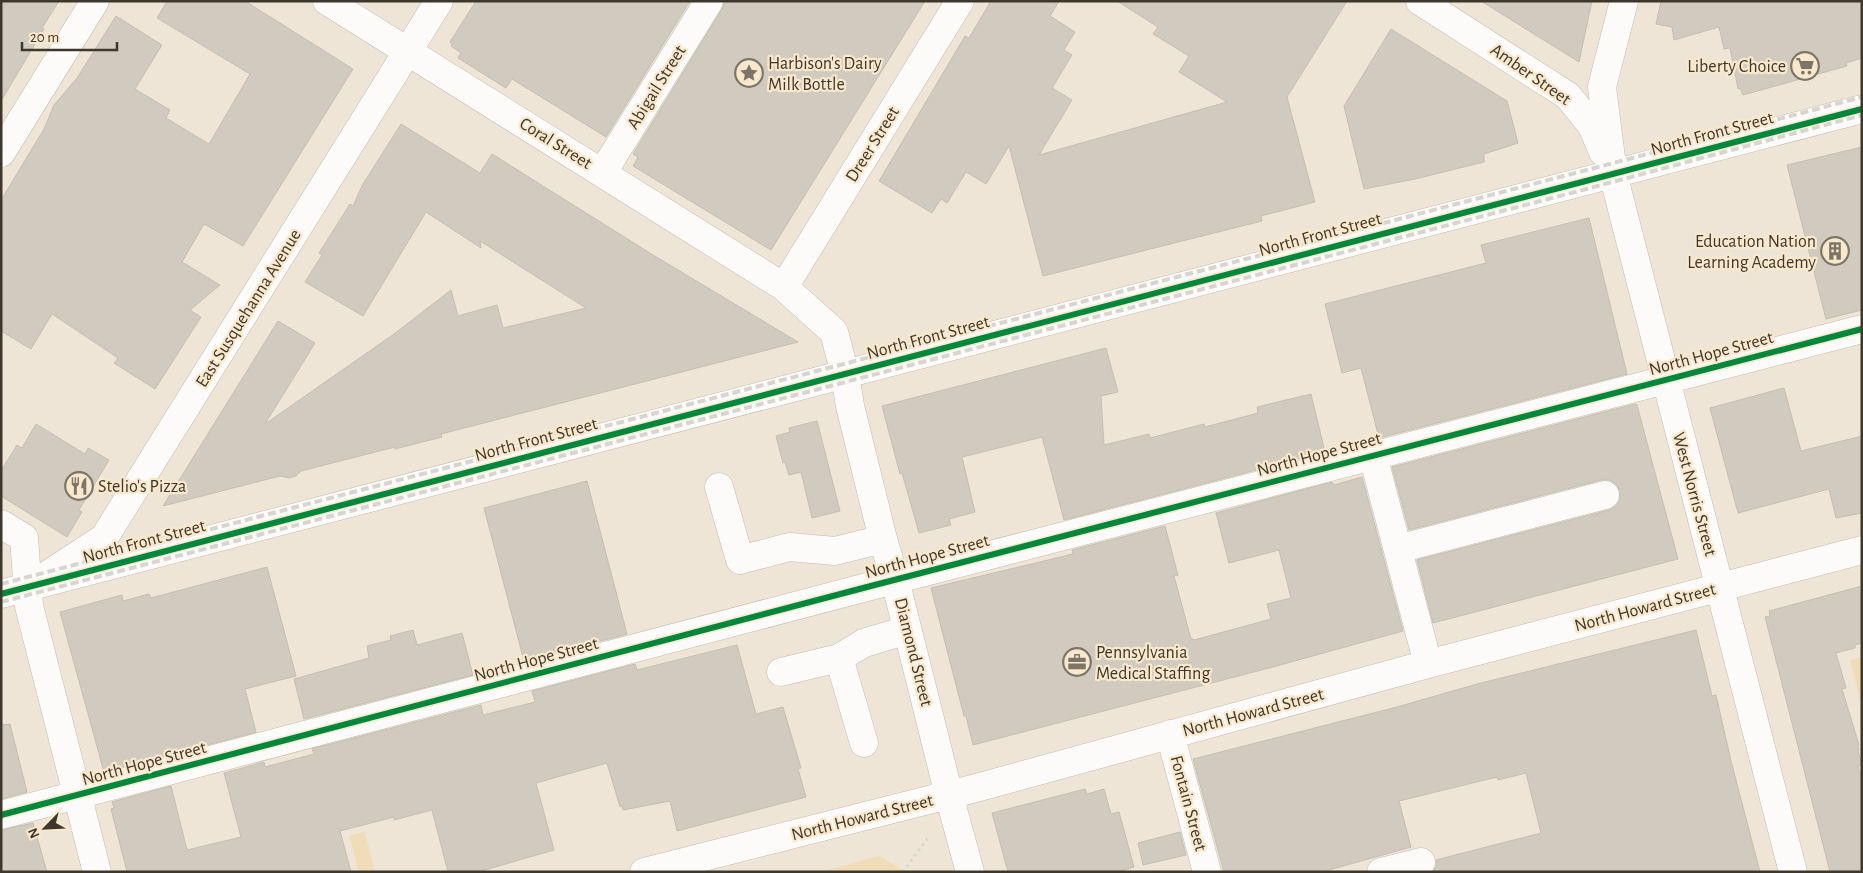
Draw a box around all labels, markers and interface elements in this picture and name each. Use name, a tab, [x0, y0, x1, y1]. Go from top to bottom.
scale bar	[22, 20, 118, 52]
text: 20 m	[30, 30, 59, 45]
street label: Amber Street	[1487, 41, 1574, 109]
street label: Abigail Street	[624, 42, 690, 133]
supermarket icon: Liberty Choice	[1790, 51, 1820, 81]
place label: Harbison's Dairy Milk Bottle	[768, 55, 882, 94]
place icon: Harbison's Dairy Milk Bottle	[734, 58, 764, 88]
place label: Liberty Choice	[1687, 58, 1786, 76]
street label: Dreer Street	[843, 103, 903, 185]
street label: North Front Street	[1649, 109, 1776, 159]
street label: Coral Street	[516, 115, 595, 173]
street label: North Front Street	[1257, 210, 1384, 260]
street label: East Susquehanna Avenue	[193, 226, 305, 391]
place label: Education Nation Learning Academy	[1687, 233, 1816, 272]
building icon: Education Nation Learning Academy	[1820, 236, 1850, 266]
street label: North Front Street	[865, 313, 992, 363]
street label: North Hope Street	[1647, 329, 1776, 379]
street label: North Front Street	[473, 415, 600, 465]
street label: North Hope Street	[1255, 430, 1384, 480]
street label: West Norris Street	[1669, 430, 1719, 558]
restaurant icon: Stelio's Pizza	[64, 471, 94, 501]
place label: Stelio's Pizza	[98, 478, 186, 496]
street label: North Front Street	[81, 517, 208, 567]
street label: North Hope Street	[863, 532, 992, 582]
street label: North Howard Street	[1573, 580, 1718, 635]
street label: Diamond Street	[891, 596, 935, 709]
street label: North Hope Street	[472, 635, 601, 685]
place label: Pennsylvania Medical Staffing	[1096, 644, 1210, 683]
office icon: Pennsylvania Medical Staffing	[1062, 647, 1092, 677]
street label: North Howard Street	[1181, 685, 1326, 740]
street label: North Hope Street	[80, 739, 209, 789]
street label: Fontain Street	[1167, 754, 1209, 853]
street label: North Howard Street	[789, 792, 935, 844]
north arrow	[20, 803, 70, 853]
text: N	[26, 826, 42, 840]

